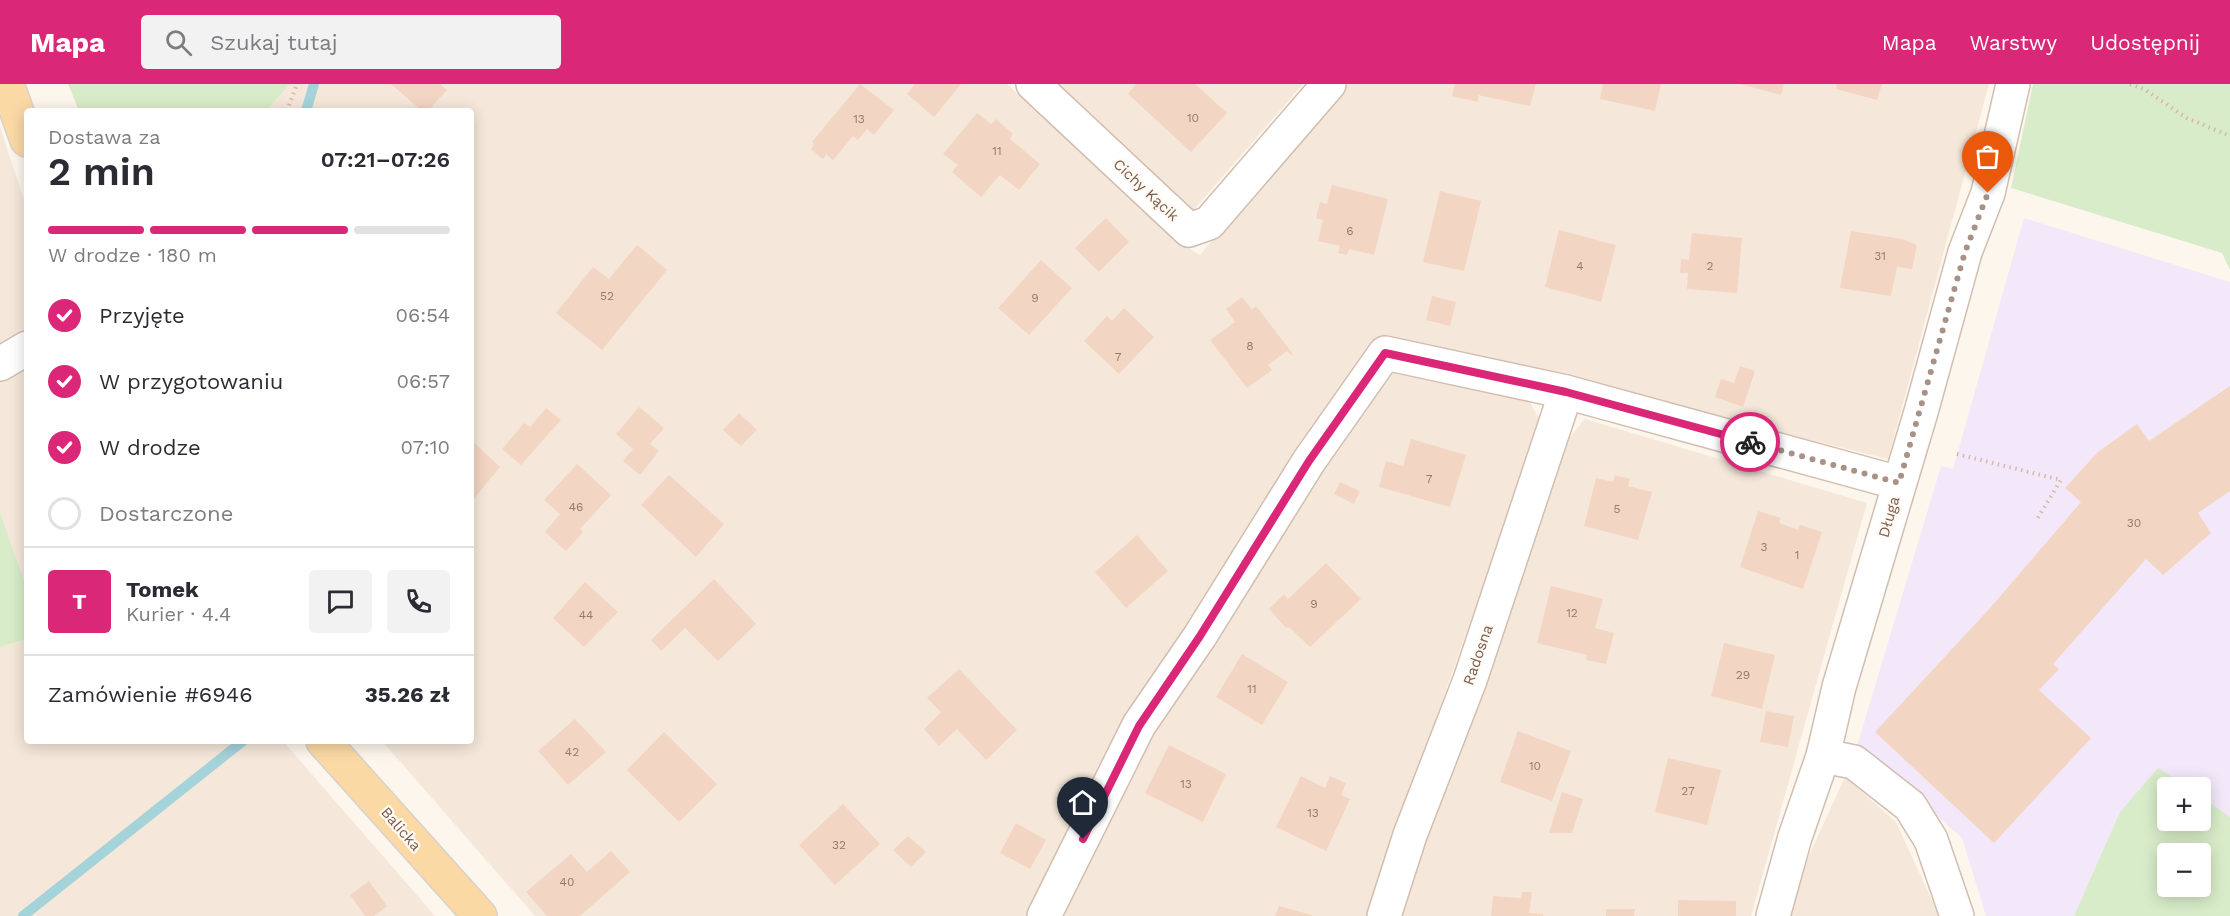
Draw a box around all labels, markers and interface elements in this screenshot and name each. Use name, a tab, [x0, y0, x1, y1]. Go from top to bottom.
search box	[141, 15, 561, 69]
text: Mapa	[30, 26, 105, 59]
icon: search	[162, 26, 195, 59]
text: Szukaj tutaj	[210, 30, 338, 55]
text: Mapa	[1882, 30, 1937, 55]
text: Warstwy	[1970, 30, 2057, 55]
text: Udostępnij	[2090, 30, 2200, 55]
house number: 10	[1187, 111, 1199, 125]
house number: 13	[853, 112, 865, 126]
text: Dostawa za	[48, 125, 161, 149]
pin	[1962, 131, 2013, 193]
icon: bag	[1971, 140, 2004, 173]
house number: 11	[992, 144, 1002, 158]
text: 07:21–07:26	[321, 147, 450, 172]
text: 2 min	[48, 149, 155, 194]
street label: Cichy Kącik	[1109, 155, 1183, 225]
house number: 6	[1346, 224, 1354, 238]
text: W drodze · 180 m	[48, 243, 217, 267]
house number: 31	[1874, 249, 1886, 263]
house number: 4	[1576, 259, 1584, 273]
house number: 2	[1707, 259, 1714, 273]
house number: 52	[600, 289, 614, 303]
house number: 9	[1031, 291, 1039, 305]
icon: check	[48, 299, 81, 332]
text: Przyjęte	[99, 303, 185, 328]
text: 06:54	[396, 303, 450, 327]
house number: 8	[1246, 339, 1254, 353]
house number: 7	[1115, 350, 1122, 364]
icon: check	[48, 365, 81, 398]
text: W przygotowaniu	[99, 369, 283, 394]
text: 06:57	[397, 369, 450, 393]
courier	[1720, 412, 1780, 472]
icon: bike	[1734, 426, 1767, 459]
icon: check	[48, 431, 81, 464]
text: W drodze	[99, 435, 201, 460]
text: 07:10	[401, 435, 450, 459]
house number: 7	[1426, 472, 1433, 486]
street label: Długa	[1875, 494, 1904, 540]
house number: 46	[569, 500, 583, 514]
text: Dostarczone	[99, 501, 233, 526]
house number: 5	[1614, 502, 1621, 516]
house number: 30	[2127, 516, 2141, 530]
house number: 3	[1761, 540, 1768, 554]
house number: 1	[1795, 548, 1799, 562]
button: chat	[309, 570, 372, 633]
button: phone	[387, 570, 450, 633]
text: Tomek	[126, 577, 199, 602]
text: T	[72, 589, 87, 614]
house number: 9	[1310, 597, 1318, 611]
text: Kurier · 4.4	[126, 602, 231, 626]
house number: 12	[1566, 606, 1578, 620]
house number: 44	[579, 608, 593, 622]
street label: Radosna	[1459, 622, 1497, 688]
house number: 29	[1736, 668, 1750, 682]
text: Zamówienie #6946	[48, 682, 253, 707]
text: 35.26 zł	[365, 682, 450, 707]
house number: 11	[1247, 682, 1257, 696]
house number: 42	[565, 745, 579, 759]
house number: 10	[1529, 759, 1541, 773]
pin	[1057, 777, 1108, 839]
house number: 13	[1180, 777, 1192, 791]
map controls	[2157, 777, 2211, 897]
button: +	[2157, 777, 2211, 831]
house number: 27	[1681, 784, 1695, 798]
icon: home	[1066, 786, 1099, 819]
street label: Balicka	[377, 803, 425, 855]
house number: 13	[1307, 806, 1319, 820]
house number: 32	[832, 838, 846, 852]
button: −	[2157, 843, 2211, 897]
house number: 40	[560, 875, 574, 889]

